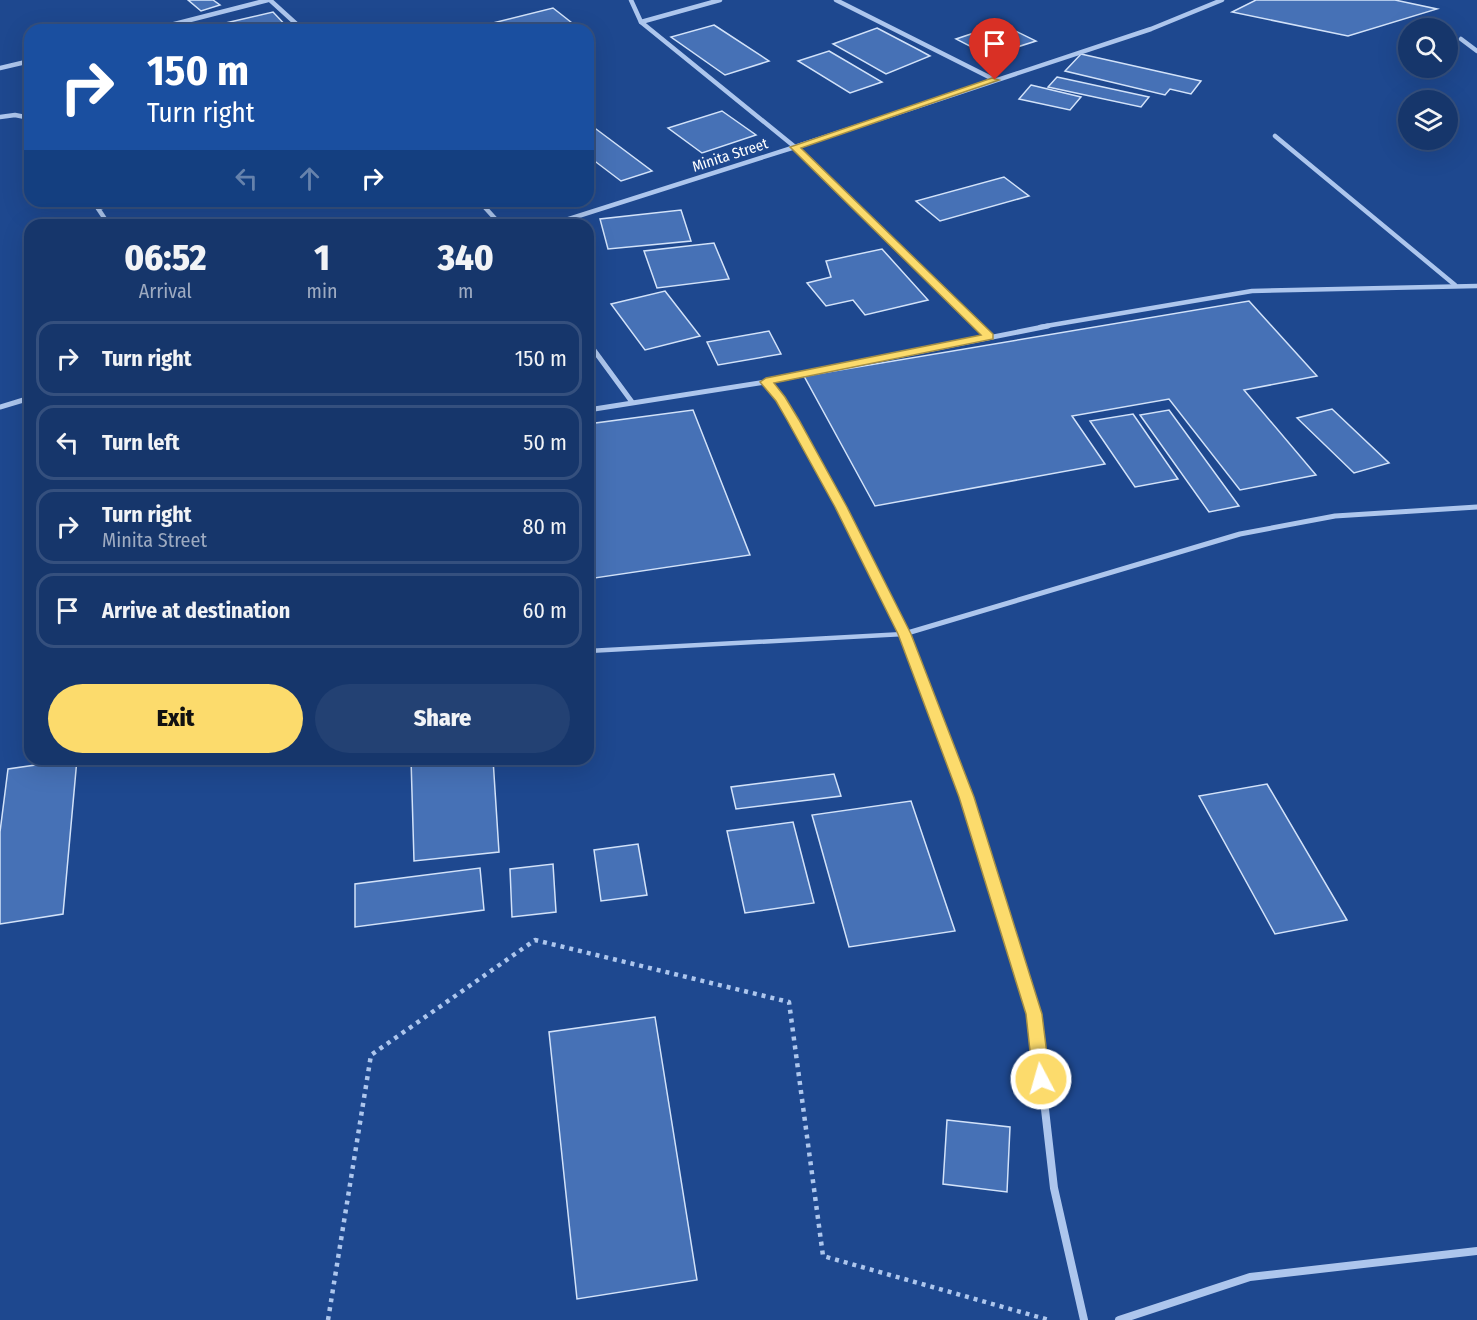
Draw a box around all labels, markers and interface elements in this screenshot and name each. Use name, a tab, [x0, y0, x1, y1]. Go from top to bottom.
pin	[969, 18, 1020, 80]
map controls	[1398, 18, 1458, 150]
button: search	[1398, 18, 1458, 78]
icon: arrive	[978, 27, 1011, 60]
text: 150 m	[147, 46, 249, 96]
icon: right	[48, 48, 126, 126]
button: layers	[1398, 90, 1458, 150]
text: Turn right	[147, 97, 255, 129]
street label: Minita Street	[690, 134, 770, 176]
icon: left	[230, 162, 263, 195]
icon: ahead	[293, 162, 326, 195]
icon: right	[356, 162, 389, 195]
text: 06:52	[124, 236, 206, 280]
text: 1	[314, 236, 330, 280]
text: 340	[438, 236, 494, 280]
text: Arrival	[139, 279, 192, 303]
text: min	[307, 279, 338, 303]
text: m	[458, 279, 473, 303]
icon: right	[51, 342, 84, 375]
text: Turn right	[102, 345, 191, 372]
text: 150 m	[515, 345, 567, 372]
icon: left	[51, 426, 84, 459]
text: Turn left	[102, 429, 180, 456]
text: 50 m	[523, 429, 567, 456]
text: Turn right	[102, 501, 191, 528]
icon: right	[51, 510, 84, 543]
text: 80 m	[522, 513, 567, 540]
text: Minita Street	[102, 528, 207, 552]
icon: arrive	[51, 594, 84, 627]
text: Arrive at destination	[102, 597, 290, 624]
text: 60 m	[523, 597, 567, 624]
button: Exit	[48, 684, 303, 753]
button: Share	[315, 684, 570, 753]
position arrow	[1009, 1047, 1073, 1111]

